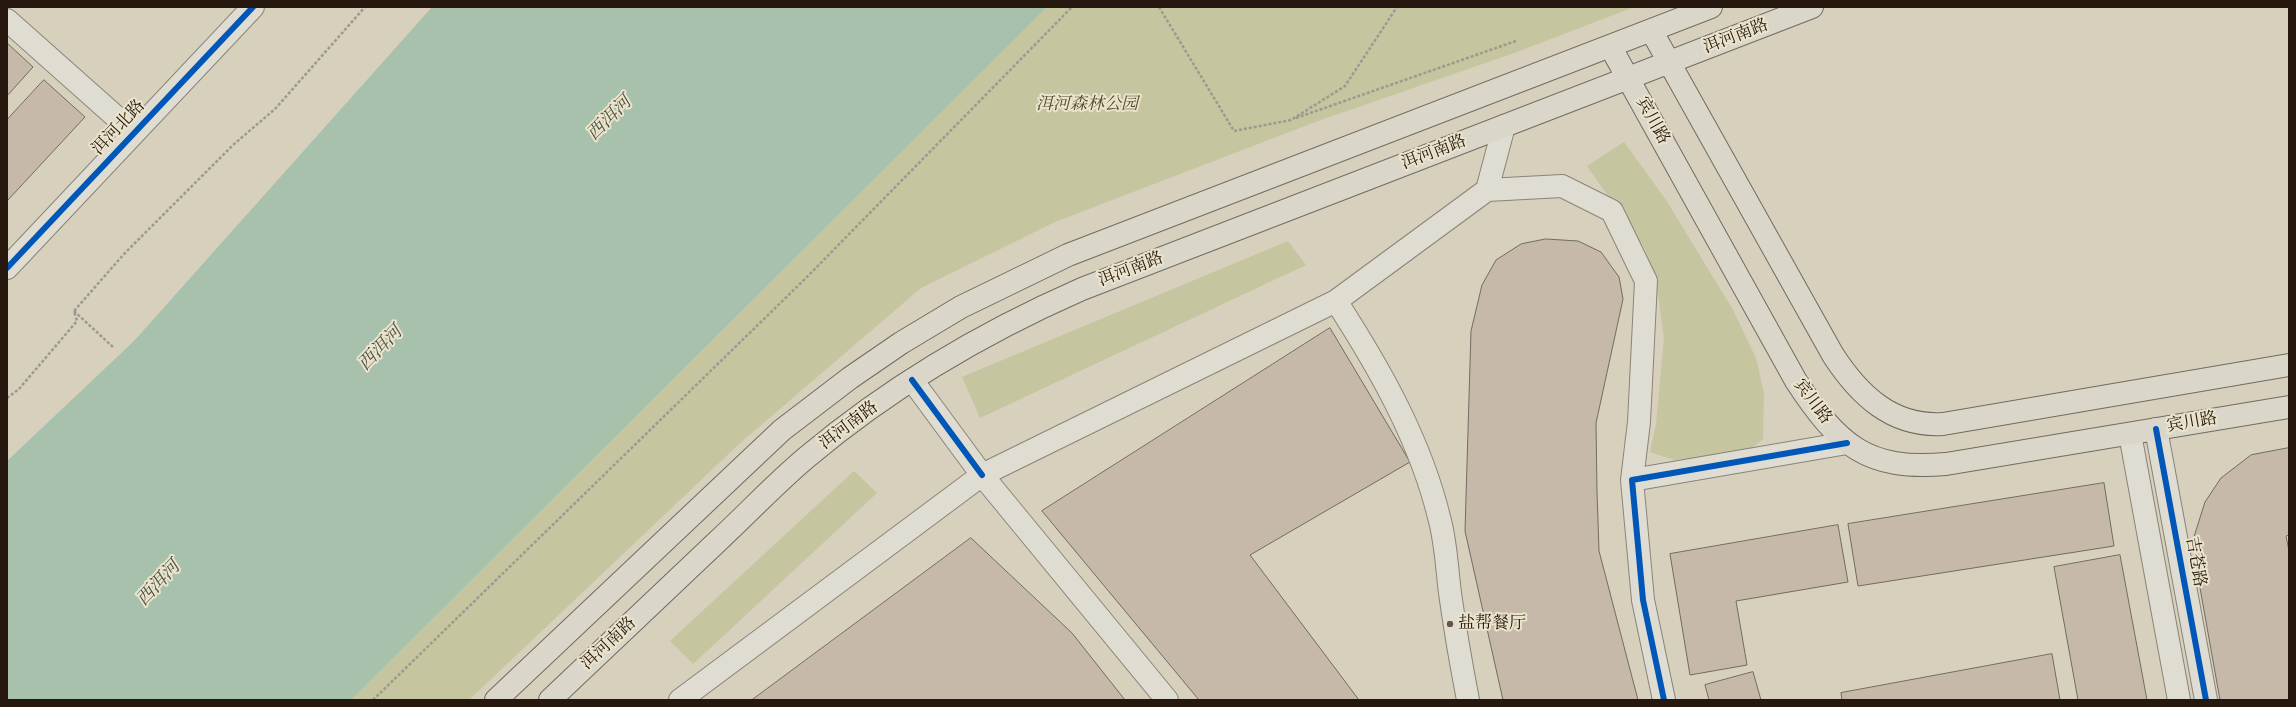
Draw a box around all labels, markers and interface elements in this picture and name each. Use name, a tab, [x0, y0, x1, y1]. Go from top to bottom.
street label: 洱河南路	[1701, 15, 1771, 59]
water label: 西洱河	[583, 92, 637, 146]
street label: 宾川路	[1631, 94, 1673, 148]
park label: 洱河森林公园	[1036, 95, 1138, 115]
street label: 洱河北路	[88, 96, 150, 160]
street label: 洱河南路	[1399, 131, 1469, 175]
street label: 洱河南路	[1096, 248, 1166, 292]
water label: 西洱河	[354, 322, 408, 376]
street label: 宾川路	[1789, 375, 1835, 429]
street label: 洱河南路	[816, 397, 882, 455]
street label: 宾川路	[2165, 409, 2219, 437]
street label: 吉苍路	[2181, 535, 2209, 589]
water label: 西洱河	[133, 557, 185, 611]
street label: 洱河南路	[577, 613, 641, 675]
place label: 盐帮餐厅	[1458, 614, 1526, 634]
marker: 盐帮餐厅	[1445, 619, 1455, 629]

